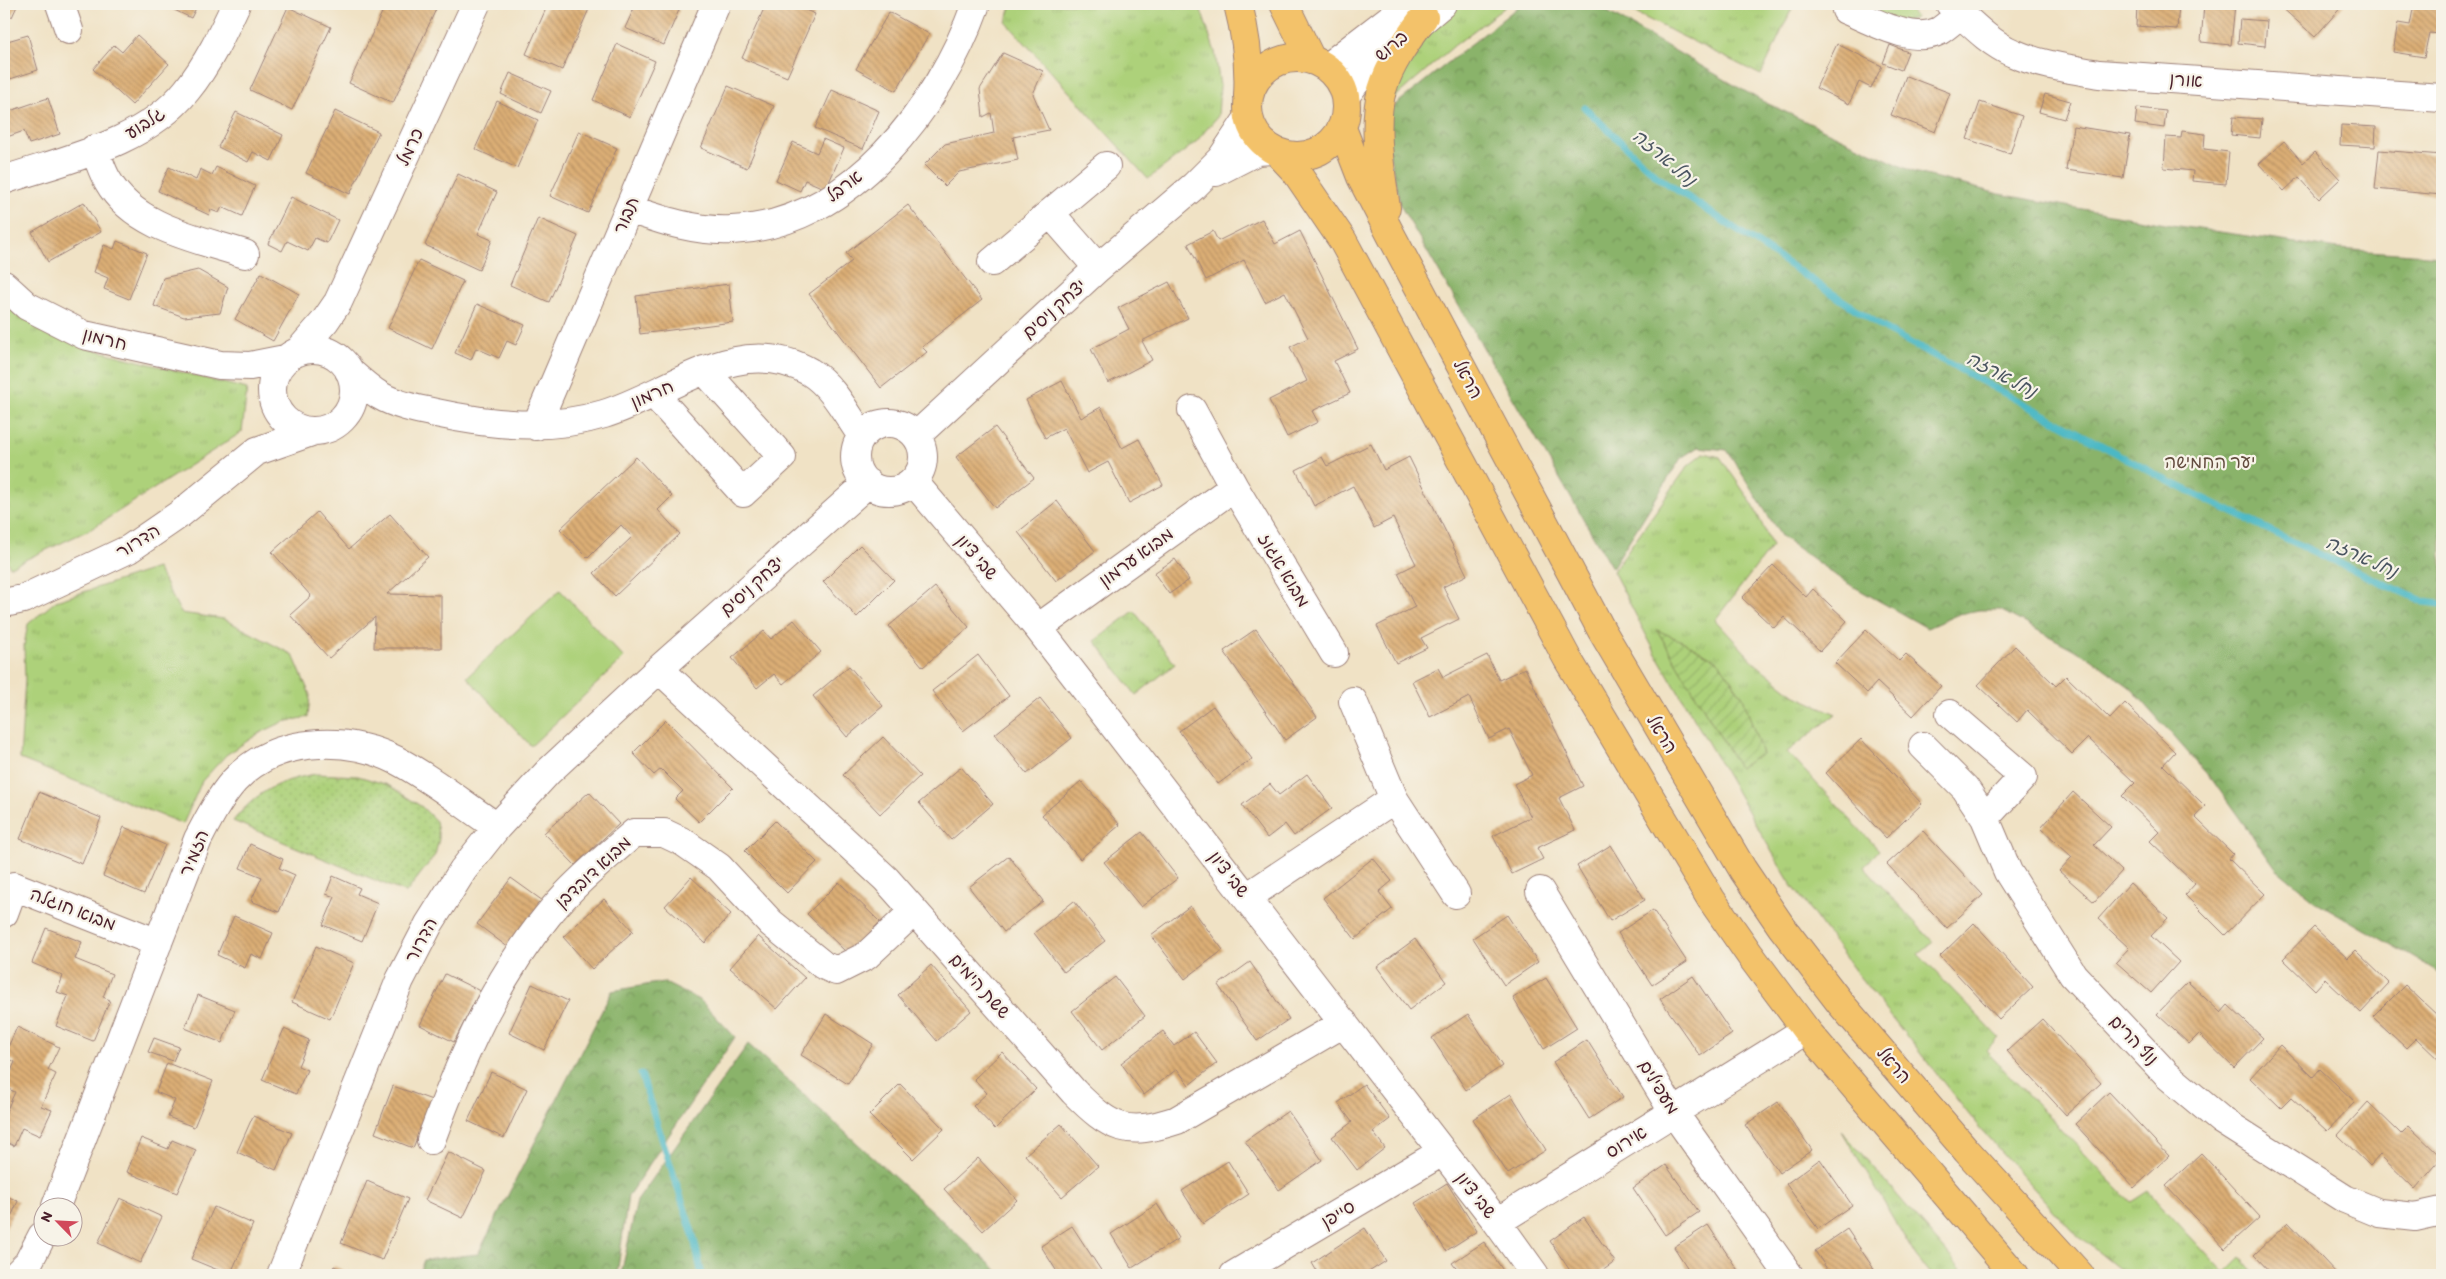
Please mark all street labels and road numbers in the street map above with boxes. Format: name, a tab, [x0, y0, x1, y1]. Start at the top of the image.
street label: ברוש	[1370, 26, 1412, 66]
street label: אורן	[2169, 68, 2203, 92]
street label: גלבוע	[121, 102, 169, 144]
street label: כרמל	[392, 125, 428, 169]
street label: ארבל	[821, 165, 867, 207]
street label: תבור	[608, 193, 644, 237]
street label: יצחק ניסים	[1017, 275, 1091, 343]
street label: חרמון	[81, 323, 129, 355]
street label: הראל	[1449, 356, 1487, 402]
street label: חרמון	[627, 375, 677, 413]
street label: הדרור	[112, 519, 164, 563]
street label: מבוא ערמון	[1095, 523, 1177, 591]
street label: מבוא אגוז	[1253, 529, 1315, 611]
street label: שבי ציון	[951, 530, 1003, 584]
street label: יצחק ניסים	[715, 552, 789, 620]
street label: הראל	[1642, 711, 1682, 757]
street label: הזמיר	[174, 826, 214, 880]
street label: מבוא דובדבן	[550, 831, 636, 913]
street label: שבי ציון	[1204, 846, 1254, 902]
street label: מבוא חוגלה	[27, 883, 119, 935]
street label: הדרור	[400, 914, 442, 966]
street label: ששת הימים	[945, 949, 1015, 1023]
street label: נוף הרים	[2105, 1010, 2163, 1070]
street label: הראל	[1872, 1042, 1916, 1088]
street label: מעפילים	[1634, 1056, 1684, 1118]
street label: אירוס	[1601, 1121, 1651, 1163]
street label: שבי ציון	[1451, 1167, 1501, 1223]
street label: סייפן	[1317, 1195, 1359, 1233]

